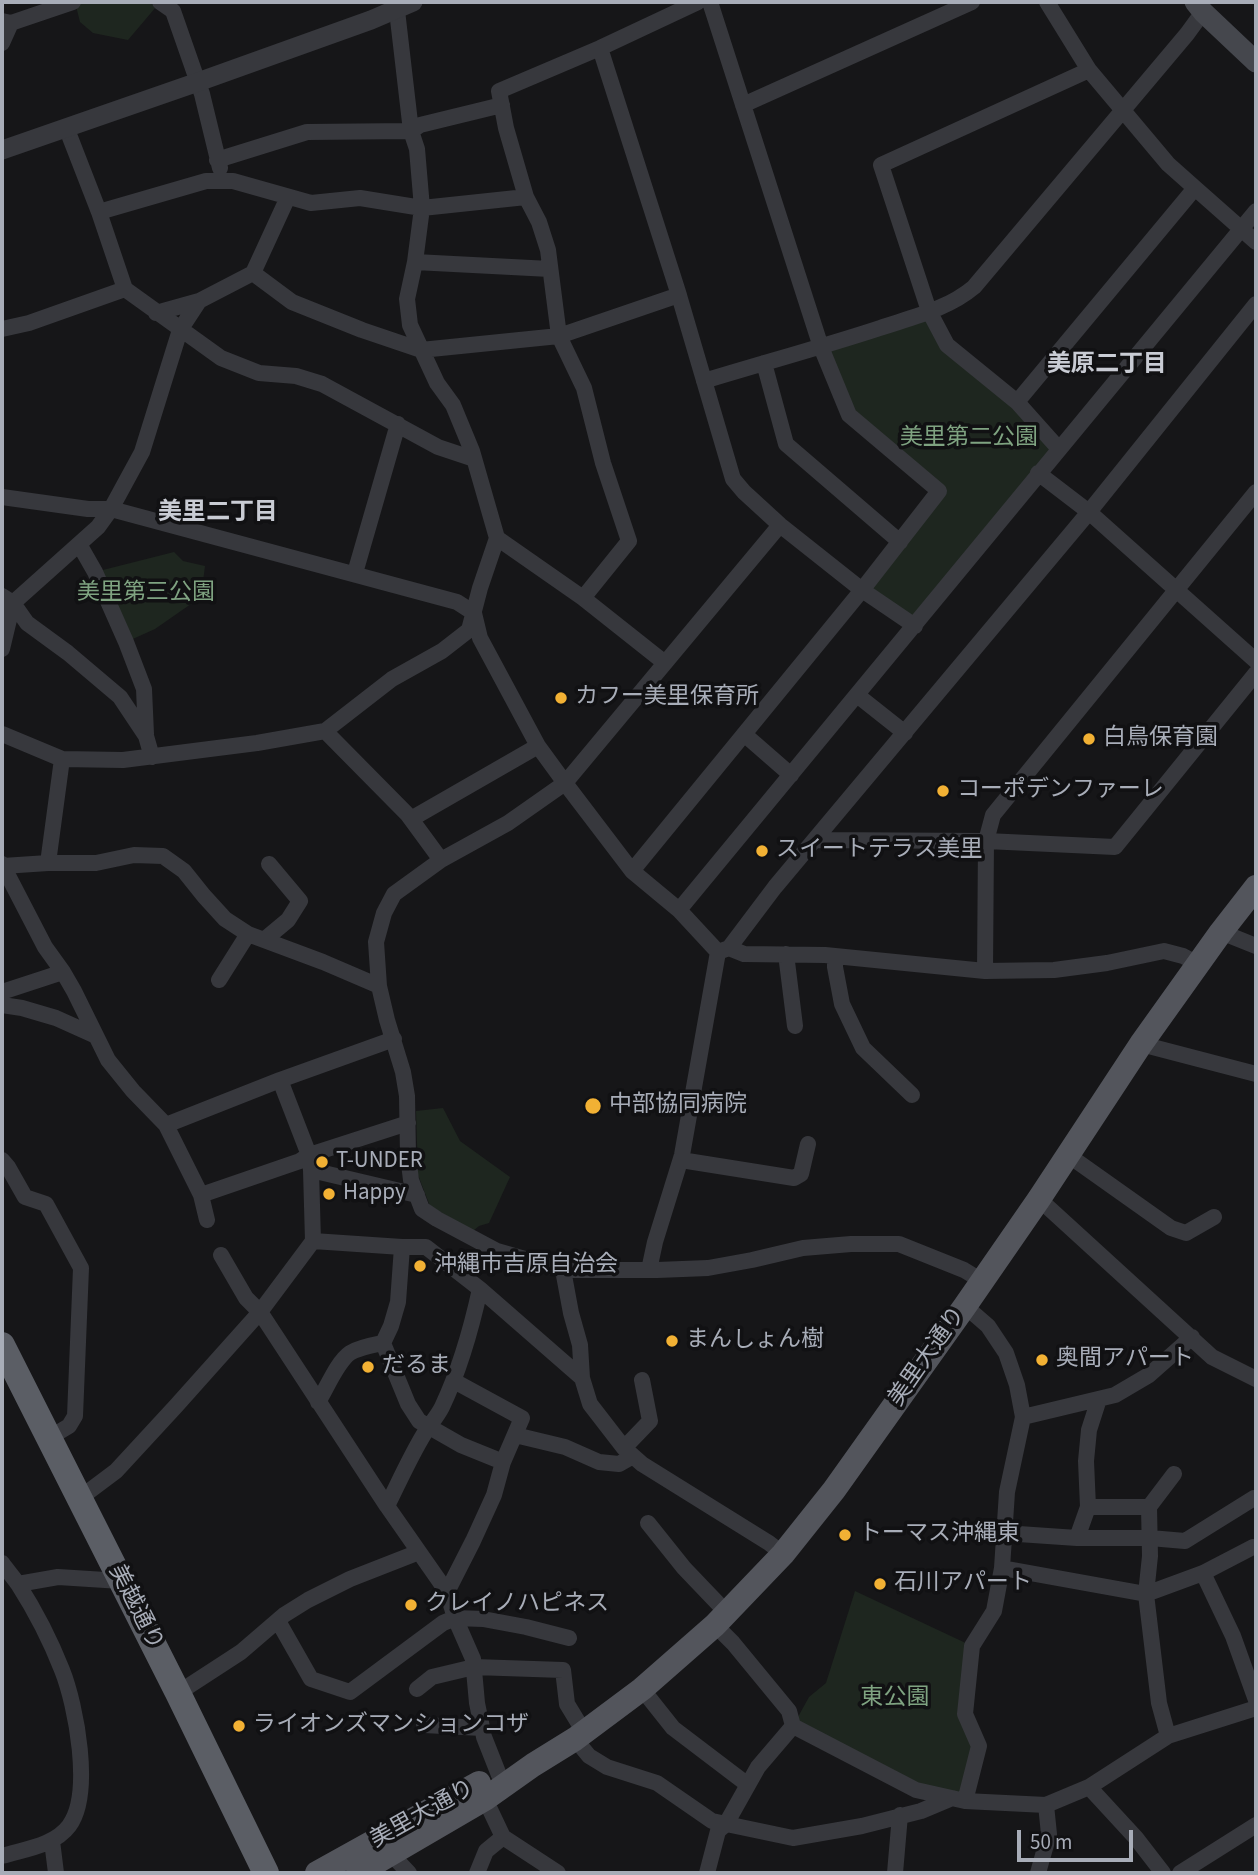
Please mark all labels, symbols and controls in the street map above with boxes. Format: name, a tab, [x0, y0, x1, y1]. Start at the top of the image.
district label: 美原二丁目	[1047, 352, 1167, 380]
park label: 美里第二公園	[900, 425, 1038, 453]
district label: 美里二丁目	[158, 500, 278, 528]
park label: 美里第三公園	[77, 580, 215, 608]
place label: カフー美里保育所	[575, 684, 759, 712]
marker: カフー美里保育所	[553, 690, 569, 706]
place label: 白鳥保育園	[1103, 725, 1218, 753]
marker: 白鳥保育園	[1081, 731, 1097, 747]
place label: コーポデンファーレ	[957, 777, 1164, 805]
marker: コーポデンファーレ	[935, 783, 951, 799]
place label: スイートテラス美里	[776, 837, 983, 865]
marker: スイートテラス美里	[754, 843, 770, 859]
place label: 中部協同病院	[609, 1092, 747, 1120]
marker: 中部協同病院	[583, 1096, 603, 1116]
place label: T-UNDER	[336, 1148, 423, 1176]
marker: T-UNDER	[314, 1154, 330, 1170]
place label: Happy	[343, 1180, 406, 1208]
marker: Happy	[321, 1186, 337, 1202]
place label: 沖縄市吉原自治会	[434, 1252, 618, 1280]
marker: 沖縄市吉原自治会	[412, 1258, 428, 1274]
street label: 美里大通り	[884, 1302, 972, 1412]
place label: まんしょん樹	[686, 1327, 824, 1355]
marker: まんしょん樹	[664, 1333, 680, 1349]
place label: 奥間アパート	[1056, 1346, 1194, 1374]
marker: 奥間アパート	[1034, 1352, 1050, 1368]
place label: だるま	[382, 1353, 451, 1381]
marker: だるま	[360, 1359, 376, 1375]
place label: トーマス沖縄東	[859, 1521, 1020, 1549]
marker: トーマス沖縄東	[837, 1527, 853, 1543]
street label: 美越通り	[102, 1561, 168, 1655]
place label: 石川アパート	[894, 1570, 1032, 1598]
marker: 石川アパート	[872, 1576, 888, 1592]
place label: クレイノハピネス	[425, 1591, 609, 1619]
marker: クレイノハピネス	[403, 1597, 419, 1613]
park label: 東公園	[861, 1685, 929, 1713]
place label: ライオンズマンションコザ	[253, 1712, 529, 1740]
marker: ライオンズマンションコザ	[231, 1718, 247, 1734]
street label: 美里大通り	[366, 1775, 480, 1855]
scale bar	[1020, 1815, 1136, 1859]
text: 50 m	[1030, 1827, 1072, 1857]

